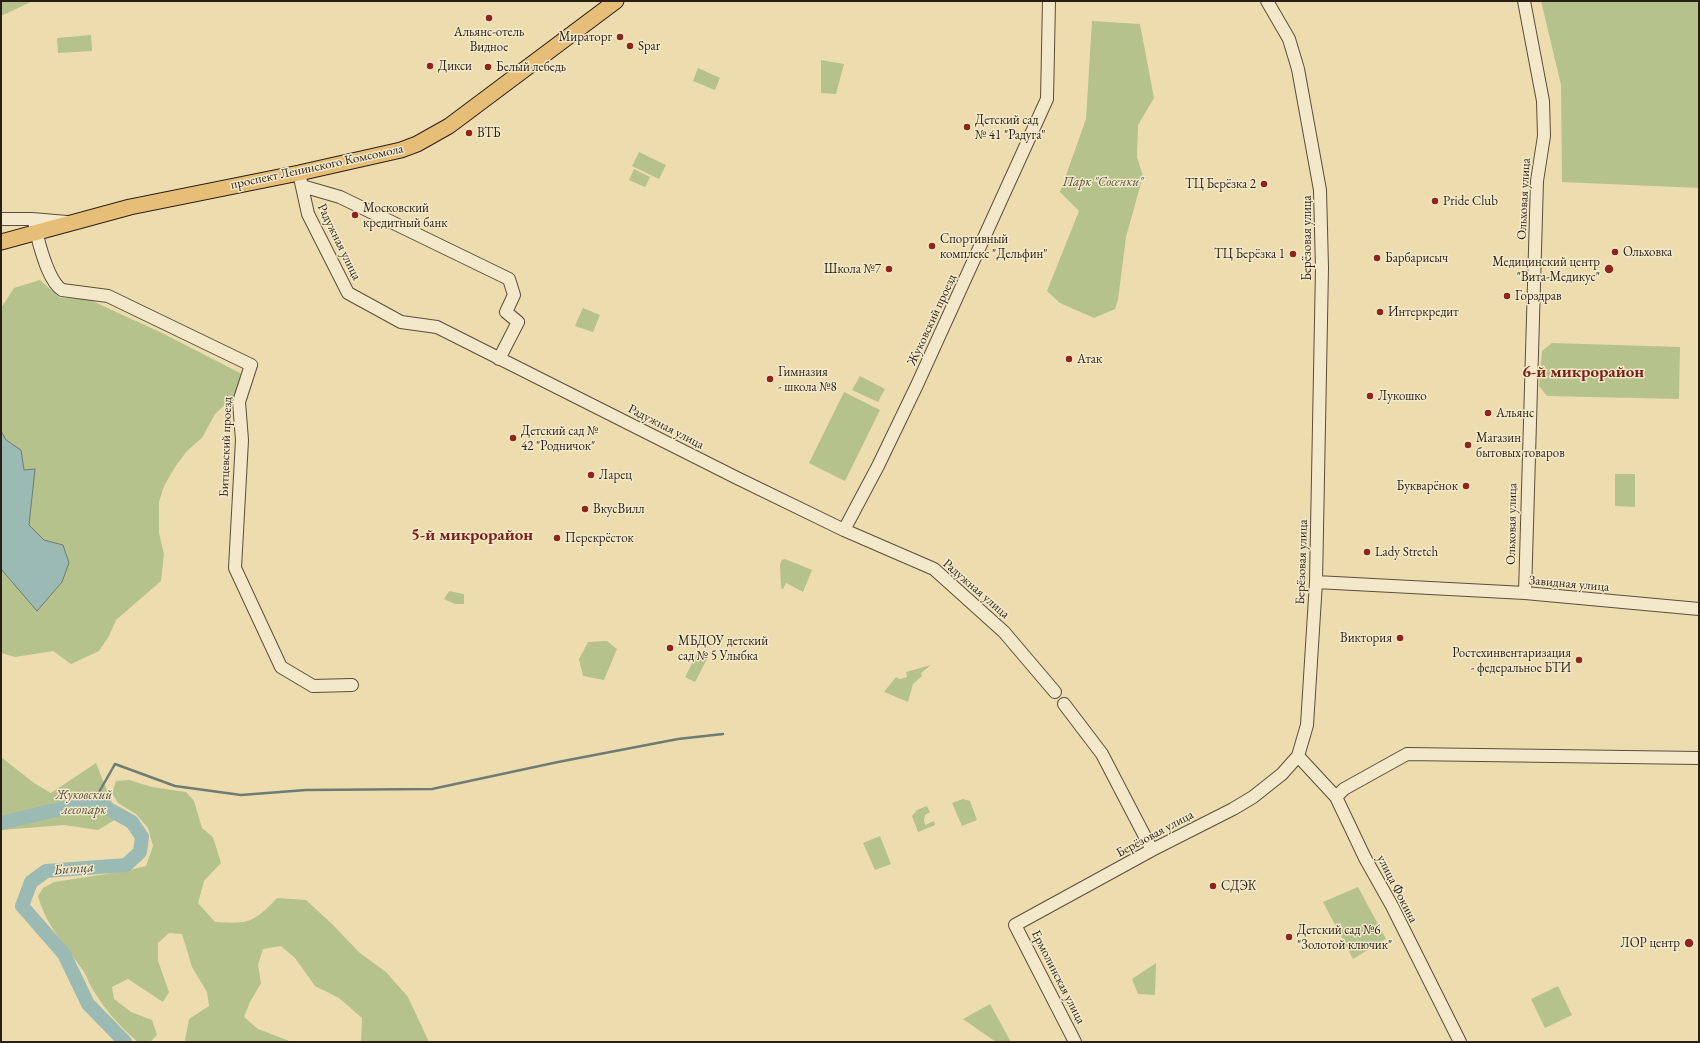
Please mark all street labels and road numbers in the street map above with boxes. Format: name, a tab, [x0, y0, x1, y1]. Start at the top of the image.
street label: проспект Ленинского Комсомола	[229, 141, 405, 193]
street label: Ольховая улица	[1514, 158, 1534, 240]
street label: Берёзовая улица	[1299, 195, 1315, 281]
street label: Радужная улица	[314, 201, 364, 283]
street label: Жуковский проезд	[904, 272, 960, 368]
street label: Битцевский проезд	[216, 397, 236, 497]
street label: Радужная улица	[625, 401, 707, 453]
street label: Ольховая улица	[1503, 483, 1521, 565]
street label: Берёзовая улица	[1293, 519, 1311, 605]
street label: Радужная улица	[940, 556, 1012, 622]
street label: Завидная улица	[1528, 573, 1610, 595]
street label: Берёзовая улица	[1114, 807, 1196, 861]
street label: улица Фокина	[1373, 852, 1421, 926]
street label: Ермолинская улица	[1028, 928, 1088, 1026]

